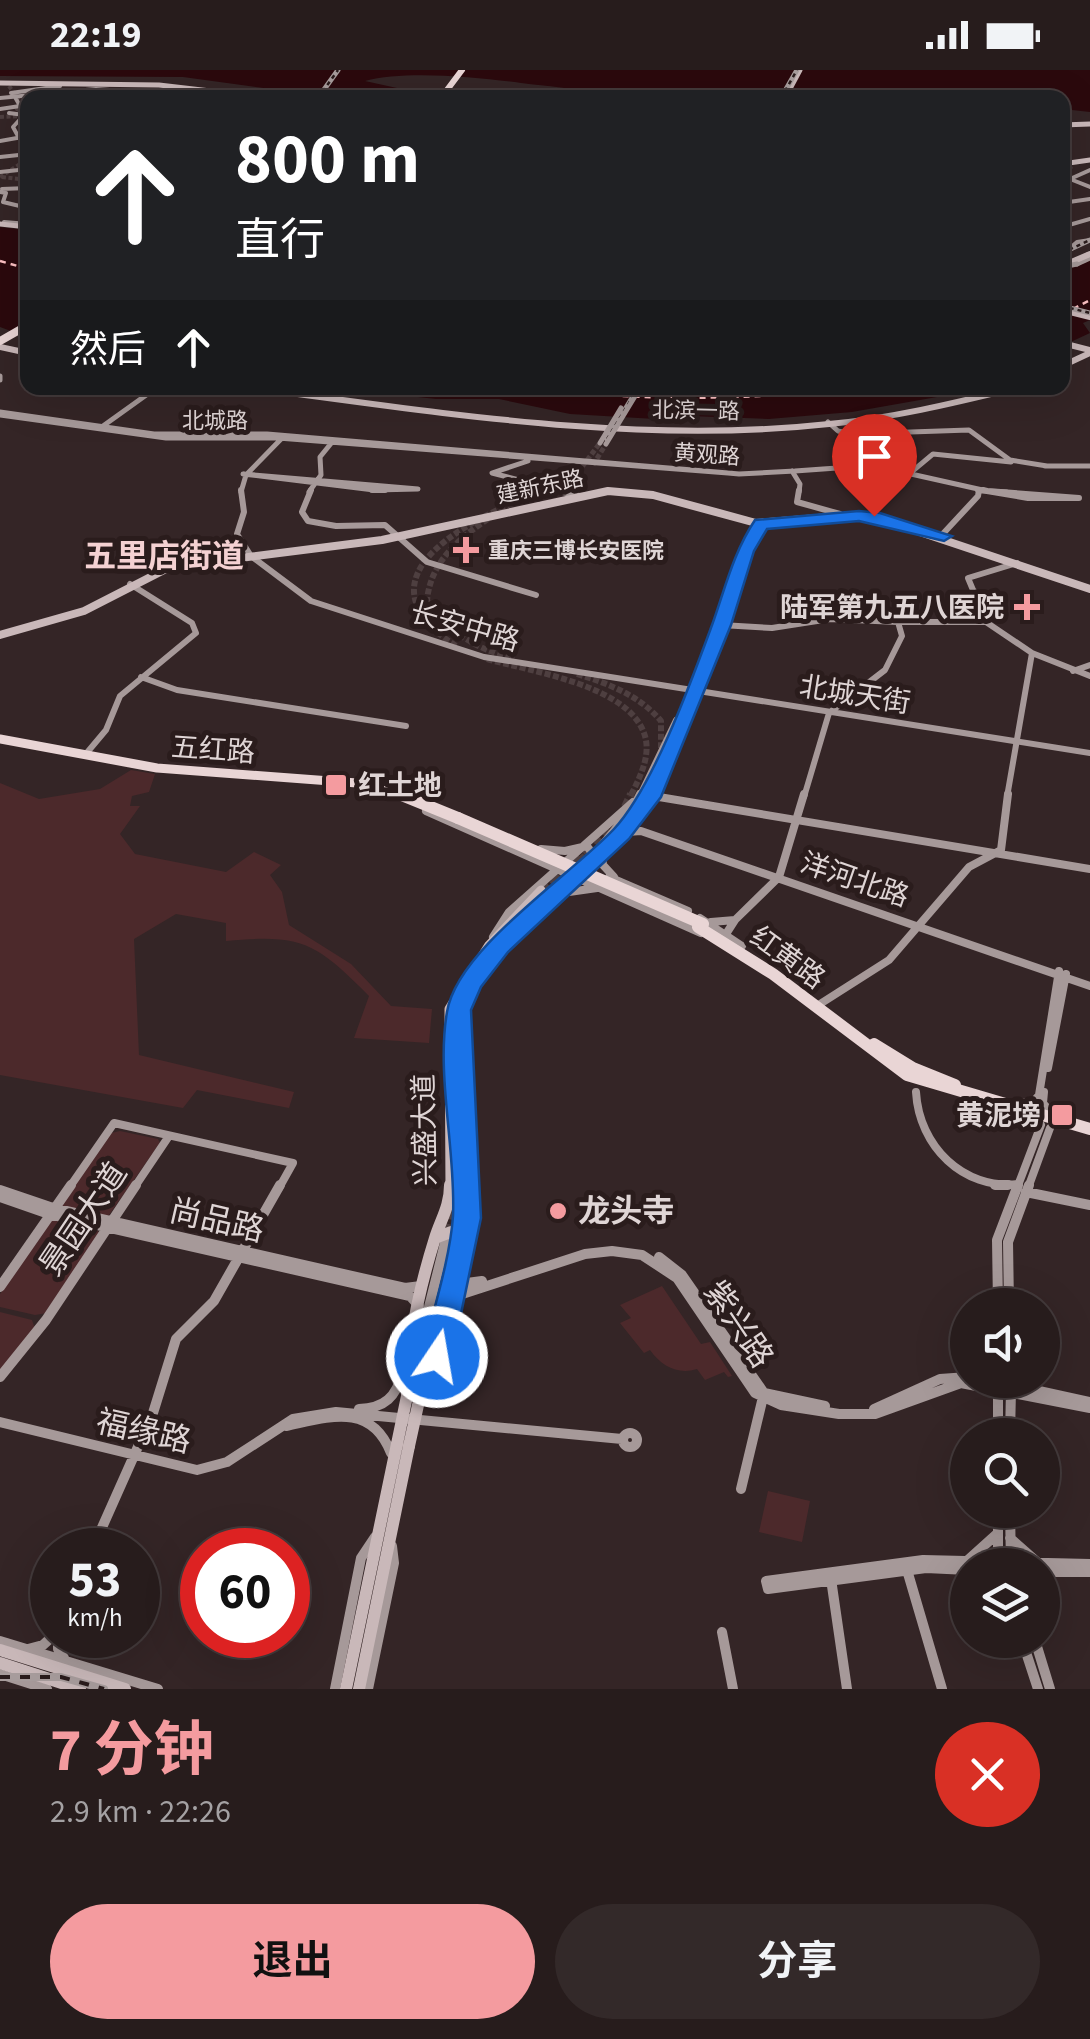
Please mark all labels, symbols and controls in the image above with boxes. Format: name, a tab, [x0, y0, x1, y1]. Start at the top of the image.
text: 22:19	[50, 8, 142, 62]
text: 800 m	[235, 110, 420, 210]
icon: ahead	[70, 130, 200, 260]
text: 直行	[235, 209, 325, 273]
icon: ahead	[166, 320, 221, 375]
text: 然后	[70, 323, 146, 377]
street label: 北滨一路	[652, 394, 740, 428]
street label: 北城路	[182, 405, 248, 437]
pin	[832, 414, 917, 517]
icon: arrive	[847, 429, 902, 484]
street label: 黄观路	[673, 437, 741, 473]
street label: 建新东路	[494, 462, 587, 512]
district label: 五里店街道	[84, 534, 244, 580]
place label: 重庆三博长安医院	[488, 535, 664, 567]
marker: 重庆三博长安医院	[453, 537, 479, 563]
place label: 陆军第九五八医院	[780, 588, 1004, 628]
street label: 长安中路	[405, 592, 524, 662]
marker: 陆军第九五八医院	[1014, 594, 1040, 620]
street label: 北城天街	[796, 666, 913, 724]
street label: 五红路	[170, 727, 256, 773]
place label: 红土地	[358, 766, 442, 806]
marker: 红土地	[323, 772, 349, 798]
street label: 洋河北路	[795, 843, 914, 917]
street label: 红黄路	[742, 917, 833, 999]
street label: 兴盛大道	[404, 1074, 446, 1186]
place label: 黄泥塝	[956, 1096, 1040, 1136]
marker: 黄泥塝	[1049, 1102, 1075, 1128]
street label: 景园大道	[29, 1154, 139, 1285]
street label: 尚品路	[165, 1188, 269, 1254]
place label: 龙头寺	[578, 1189, 674, 1235]
marker: 龙头寺	[547, 1200, 569, 1222]
street label: 紫兴路	[692, 1272, 784, 1377]
map controls	[950, 1288, 1060, 1658]
button: sound	[950, 1288, 1060, 1398]
position arrow	[385, 1305, 489, 1409]
street label: 福缘路	[92, 1399, 196, 1465]
button: search	[950, 1418, 1060, 1528]
speed limit sign: 60	[180, 1528, 310, 1658]
text: 53	[69, 1545, 121, 1616]
button: layers	[950, 1548, 1060, 1658]
text: km/h	[67, 1600, 123, 1636]
text: 7 分钟	[50, 1709, 214, 1794]
button: close	[935, 1722, 1040, 1827]
text: 2.9 km · 22:26	[50, 1789, 231, 1835]
button: 退出	[50, 1904, 535, 2019]
button: 分享	[555, 1904, 1040, 2019]

